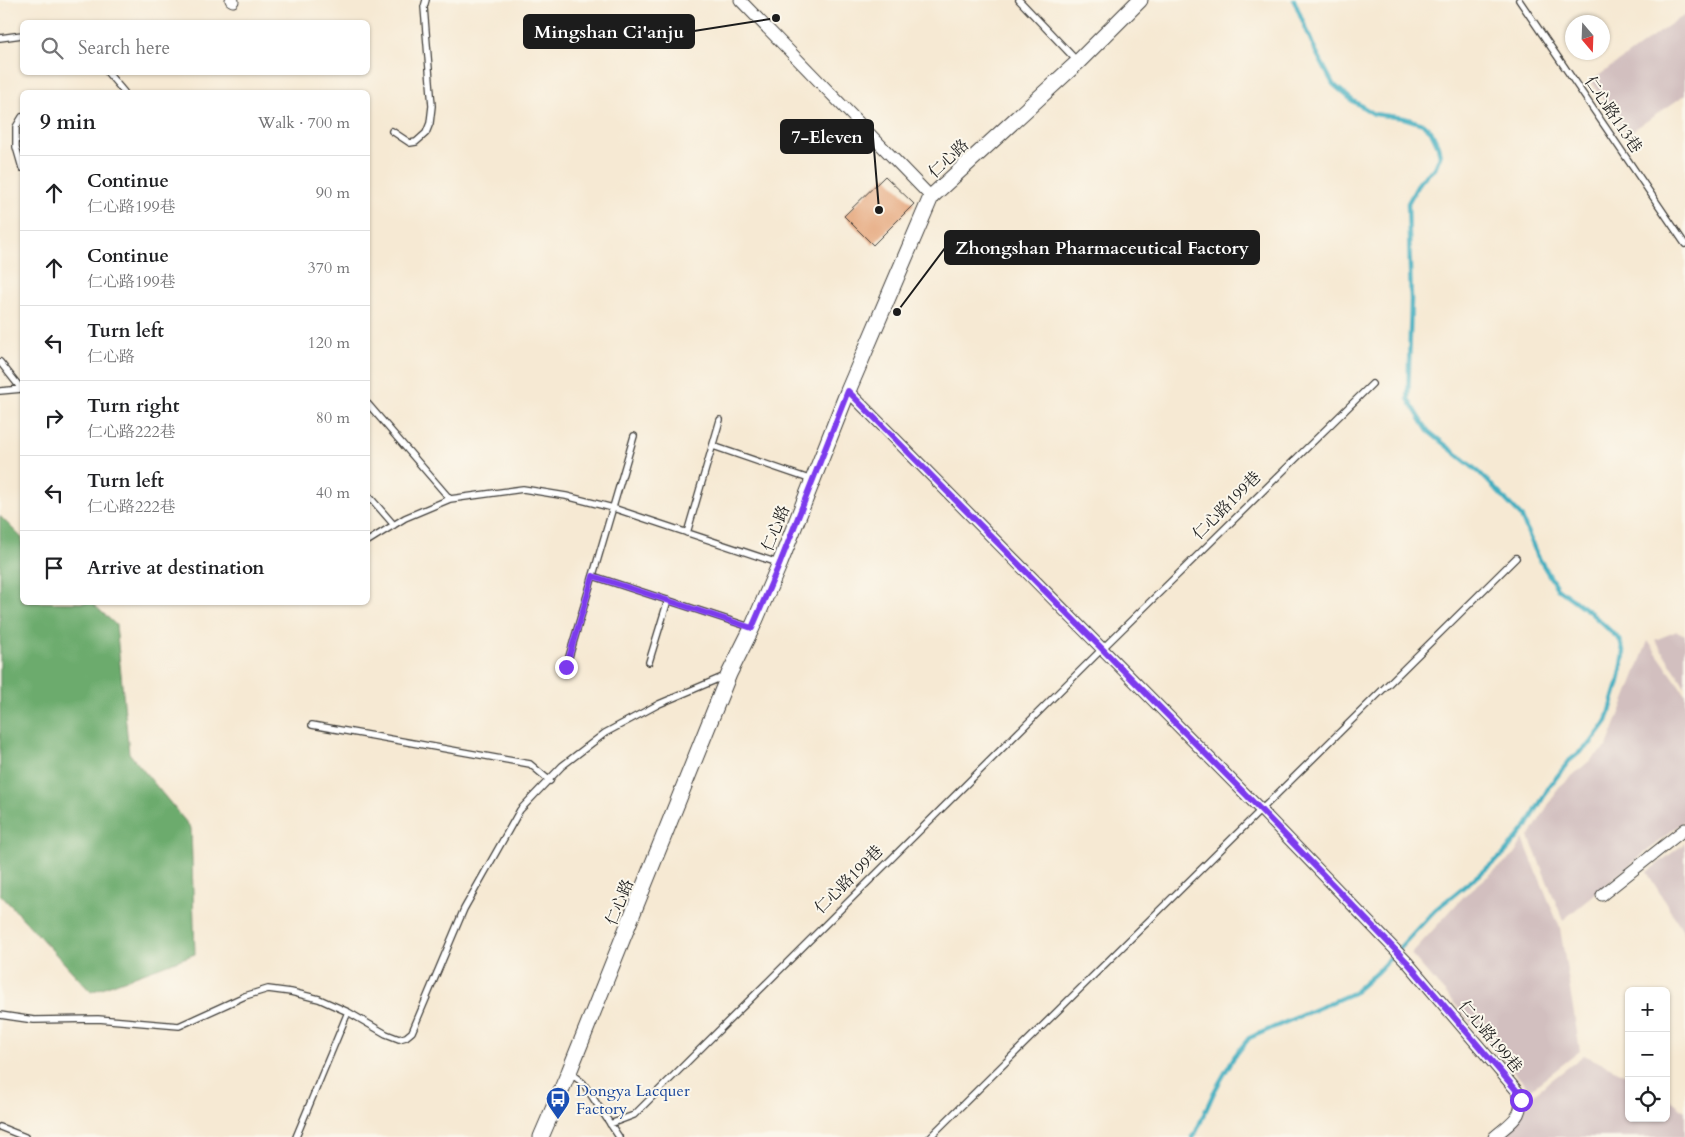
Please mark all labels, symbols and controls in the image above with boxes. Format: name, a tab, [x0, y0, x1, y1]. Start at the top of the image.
callout: Mingshan Ci'anju	[524, 15, 694, 48]
north arrow	[1565, 15, 1610, 60]
search box	[20, 20, 370, 75]
text: Mingshan Ci'anju	[534, 20, 684, 45]
icon: search	[38, 34, 66, 62]
text: Search here	[78, 35, 170, 61]
street label: 仁心路113巷	[1579, 72, 1647, 157]
text: 9 min	[40, 108, 96, 137]
text: Walk · 700 m	[258, 112, 350, 134]
callout: 7-Eleven	[781, 120, 873, 153]
text: 7-Eleven	[791, 125, 863, 150]
street label: 仁心路	[924, 134, 974, 183]
text: Continue	[87, 168, 169, 194]
icon: ahead	[40, 179, 68, 207]
text: 90 m	[316, 182, 350, 204]
text: 仁心路199巷	[87, 196, 176, 218]
callout: Zhongshan Pharmaceutical Factory	[945, 231, 1259, 264]
text: Zhongshan Pharmaceutical Factory	[955, 236, 1250, 261]
text: Continue	[87, 243, 169, 269]
icon: ahead	[40, 254, 68, 282]
text: 370 m	[308, 257, 350, 279]
text: 仁心路199巷	[87, 271, 176, 293]
text: Turn left	[87, 318, 164, 344]
icon: left	[40, 329, 68, 357]
text: 120 m	[308, 332, 350, 354]
text: 仁心路	[87, 346, 135, 368]
text: Turn right	[87, 393, 179, 419]
icon: right	[40, 404, 68, 432]
text: 80 m	[316, 407, 350, 429]
text: 仁心路222巷	[87, 421, 176, 443]
street label: 仁心路199巷	[1188, 467, 1266, 545]
text: Turn left	[87, 468, 164, 494]
icon: left	[40, 479, 68, 507]
text: 40 m	[316, 482, 350, 504]
text: 仁心路222巷	[87, 496, 176, 518]
street label: 仁心路	[757, 502, 795, 555]
icon: arrive	[40, 554, 68, 582]
text: Arrive at destination	[87, 555, 264, 581]
route end	[555, 656, 578, 679]
street label: 仁心路199巷	[810, 841, 888, 919]
street label: 仁心路	[601, 876, 639, 929]
map controls	[1625, 987, 1670, 1122]
button: +	[1625, 987, 1670, 1032]
street label: 仁心路199巷	[1453, 996, 1527, 1078]
button: −	[1625, 1032, 1670, 1077]
button: locate	[1625, 1077, 1670, 1122]
place label: Dongya Lacquer Factory	[576, 1080, 690, 1120]
bus stop icon: Dongya Lacquer Factory	[545, 1086, 571, 1120]
route start	[1510, 1089, 1533, 1112]

